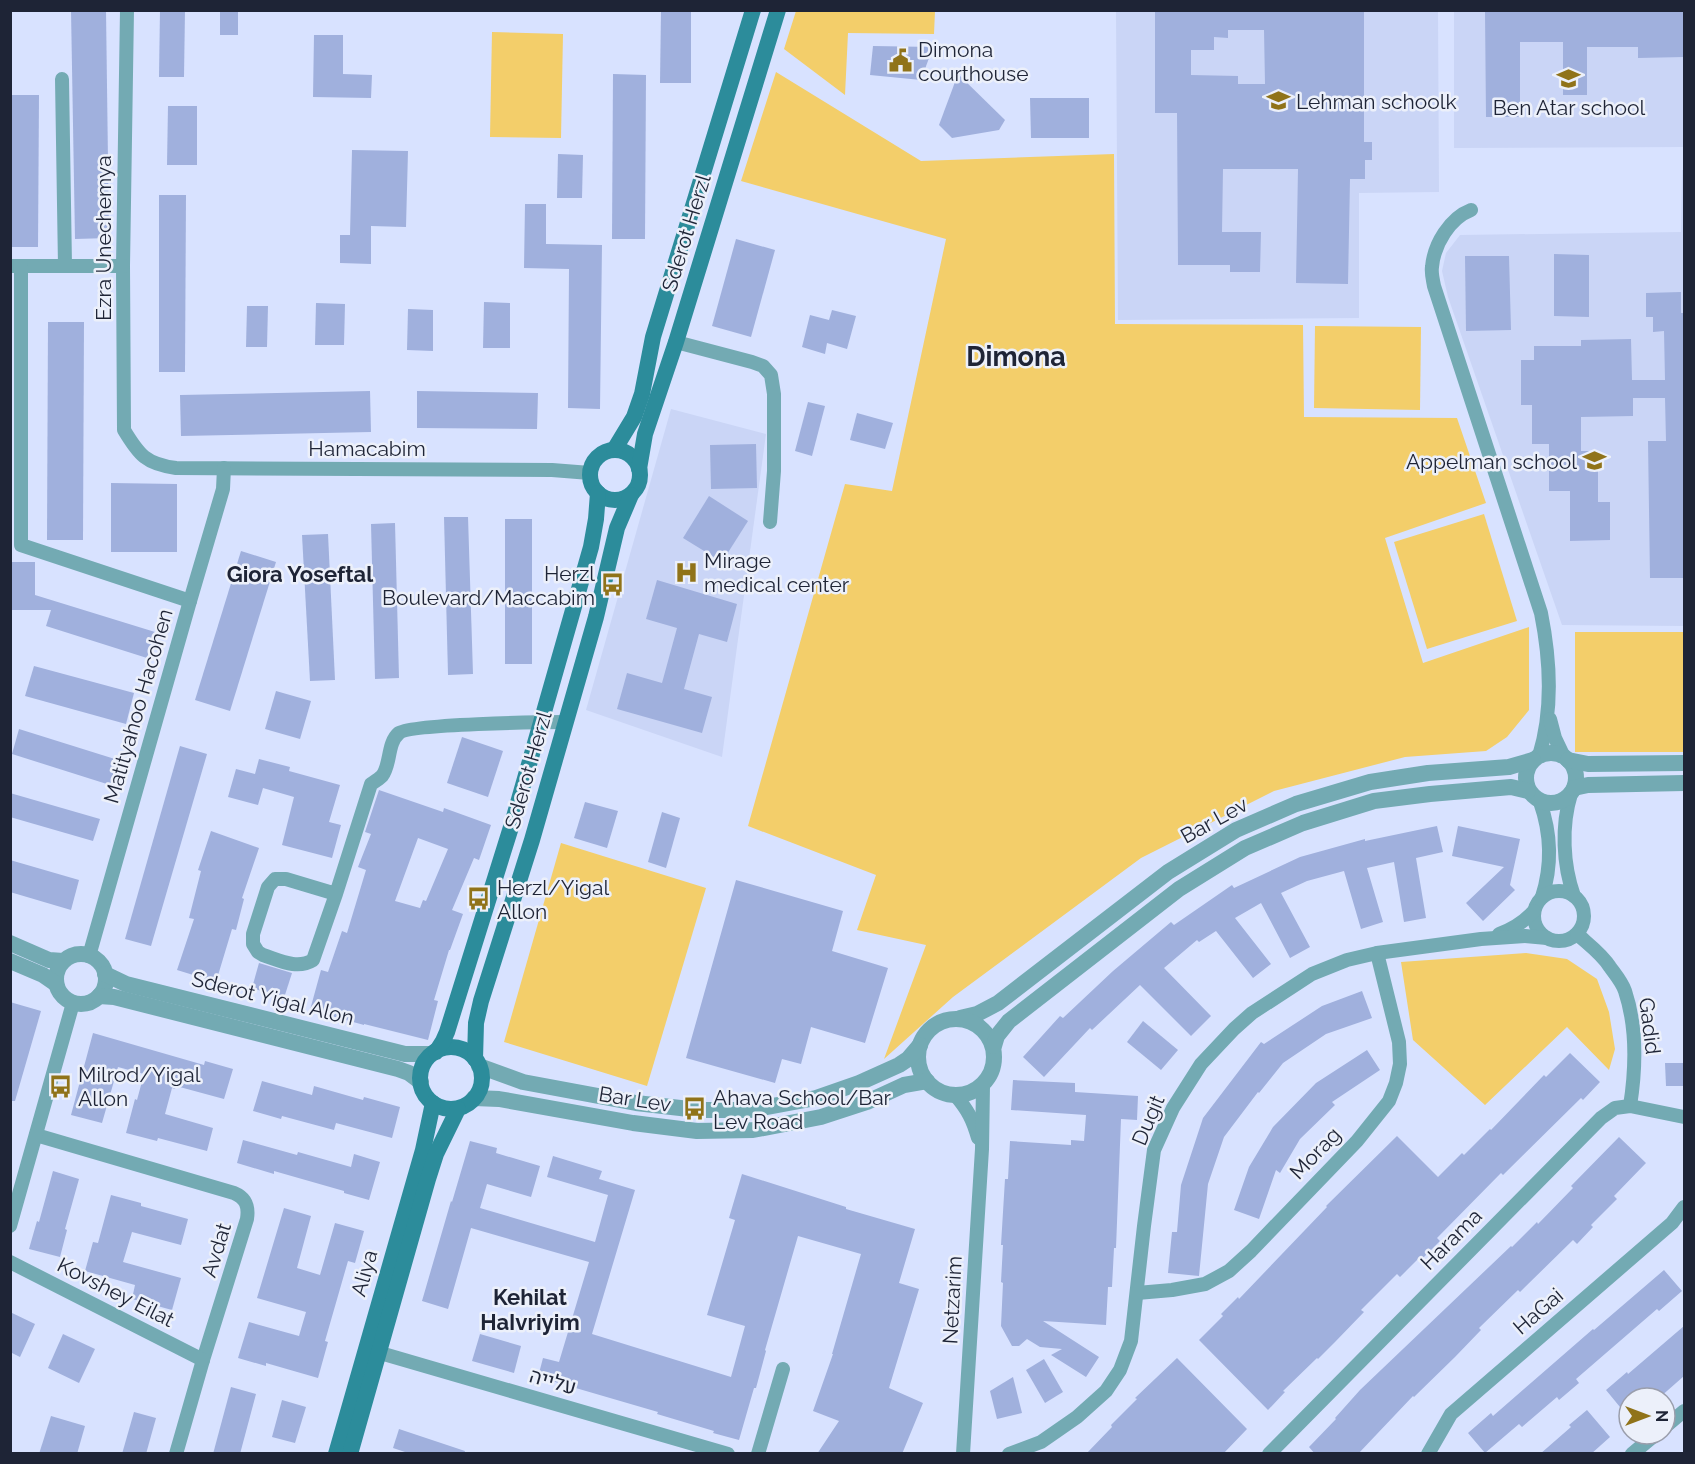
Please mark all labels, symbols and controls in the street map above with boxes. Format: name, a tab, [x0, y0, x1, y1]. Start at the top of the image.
place label: Dimona courthouse	[918, 37, 1028, 86]
public building icon: Dimona courthouse	[887, 48, 913, 74]
school or university icon: Ben Atar school	[1556, 66, 1582, 92]
school or university icon: Lehman schoolk	[1265, 88, 1291, 114]
place label: Lehman schoolk	[1296, 89, 1457, 114]
place label: Ben Atar school	[1493, 95, 1645, 120]
street label: Ezra Unechemya	[91, 155, 116, 321]
street label: Sderot Herzl	[656, 171, 716, 294]
district label: Dimona	[966, 341, 1066, 372]
street label: Hamacabim	[308, 436, 426, 461]
school or university icon: Appelman school	[1582, 448, 1608, 474]
place label: Appelman school	[1406, 449, 1577, 474]
place label: Mirage medical center	[704, 548, 850, 597]
hospital icon: Mirage medical center	[673, 559, 699, 585]
district label: Giora Yoseftal	[227, 561, 374, 587]
place label: Herzl Boulevard/Maccabim	[382, 561, 595, 610]
bus stop icon: Herzl Boulevard/Maccabim	[600, 572, 626, 598]
street label: Matityahoo Hacohen	[98, 606, 178, 806]
street label: Sderot Herzl	[499, 708, 557, 832]
street label: Bar Lev	[1176, 791, 1252, 849]
place label: Herzl/Yigal Allon	[497, 875, 609, 924]
bus stop icon: Herzl/Yigal Allon	[466, 886, 492, 912]
street label: Sderot Yigal Alon	[189, 966, 357, 1030]
street label: Gadid	[1634, 996, 1666, 1056]
place label: Milrod/Yigal Allon	[78, 1062, 201, 1111]
bus stop icon: Milrod/Yigal Allon	[47, 1073, 73, 1099]
street label: Bar Lev	[597, 1081, 673, 1117]
place label: Ahava School/Bar Lev Road	[713, 1085, 892, 1134]
street label: Dugit	[1126, 1091, 1170, 1149]
bus stop icon: Ahava School/Bar Lev Road	[682, 1096, 708, 1122]
street label: Morag	[1284, 1122, 1346, 1184]
street label: Harama	[1415, 1203, 1487, 1275]
street label: Avdat	[196, 1220, 236, 1280]
street label: Aliya	[346, 1247, 382, 1299]
street label: Kovshey Eilat	[53, 1252, 179, 1332]
street label: Netzarim	[937, 1255, 967, 1345]
street label: HaGai	[1508, 1283, 1568, 1339]
district label: Kehilat HaIvriyim	[480, 1284, 580, 1335]
street label: עלייה	[526, 1362, 580, 1400]
north arrow	[1617, 1386, 1677, 1446]
text: N	[1652, 1410, 1671, 1422]

